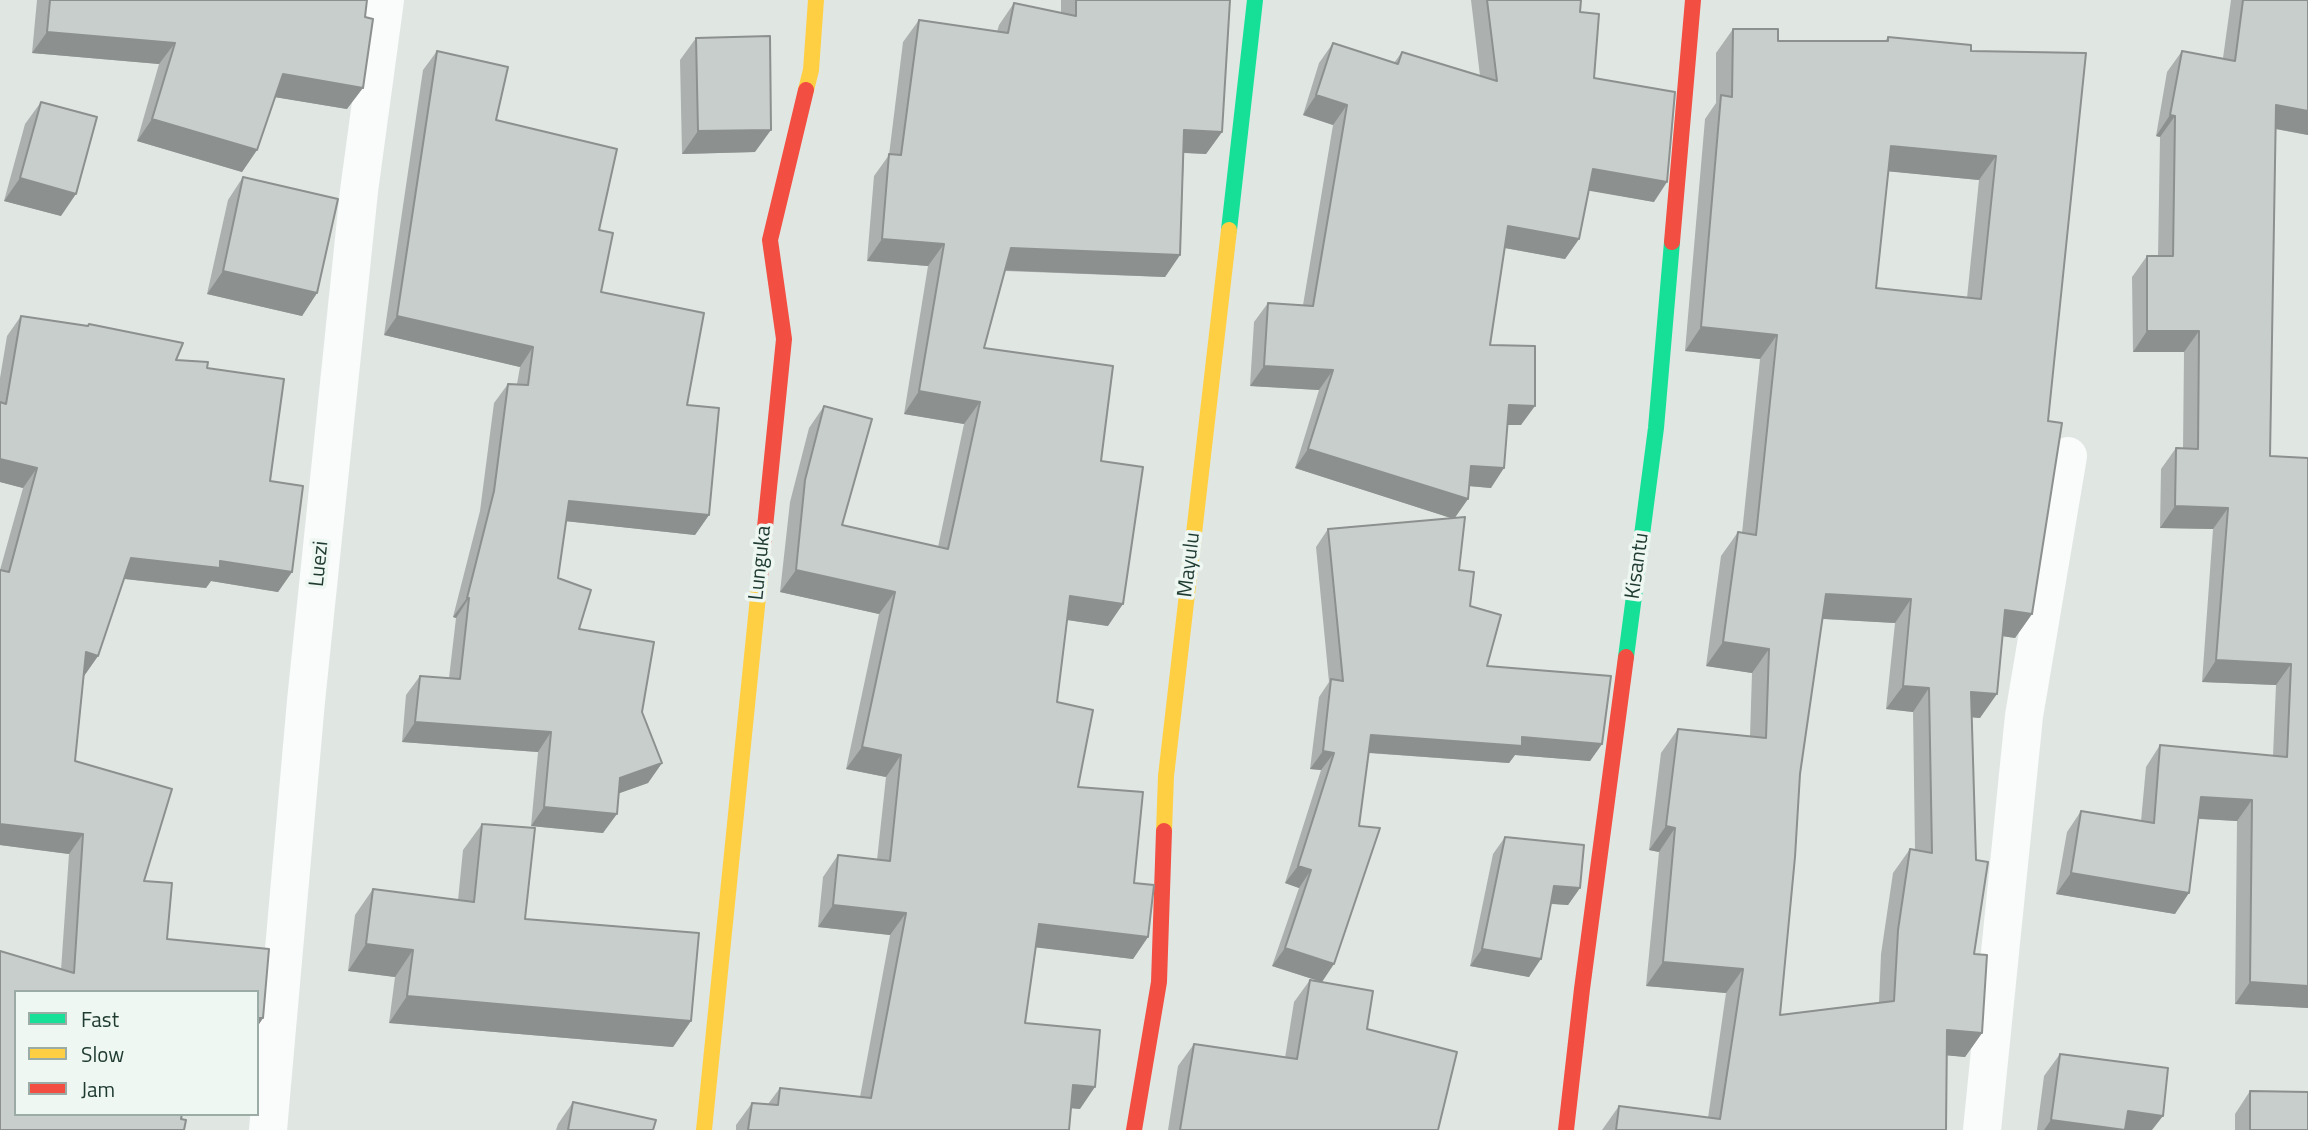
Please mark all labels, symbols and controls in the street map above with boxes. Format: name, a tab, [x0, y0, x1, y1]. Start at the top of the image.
street label: Lunguka	[745, 524, 777, 602]
street label: Mayulu	[1174, 531, 1206, 599]
street label: Kisantu	[1621, 531, 1655, 601]
street label: Luezi	[305, 540, 335, 588]
legend	[14, 990, 259, 1116]
text: Fast	[81, 1003, 119, 1035]
text: Slow	[81, 1038, 124, 1070]
text: Jam	[81, 1073, 115, 1105]

